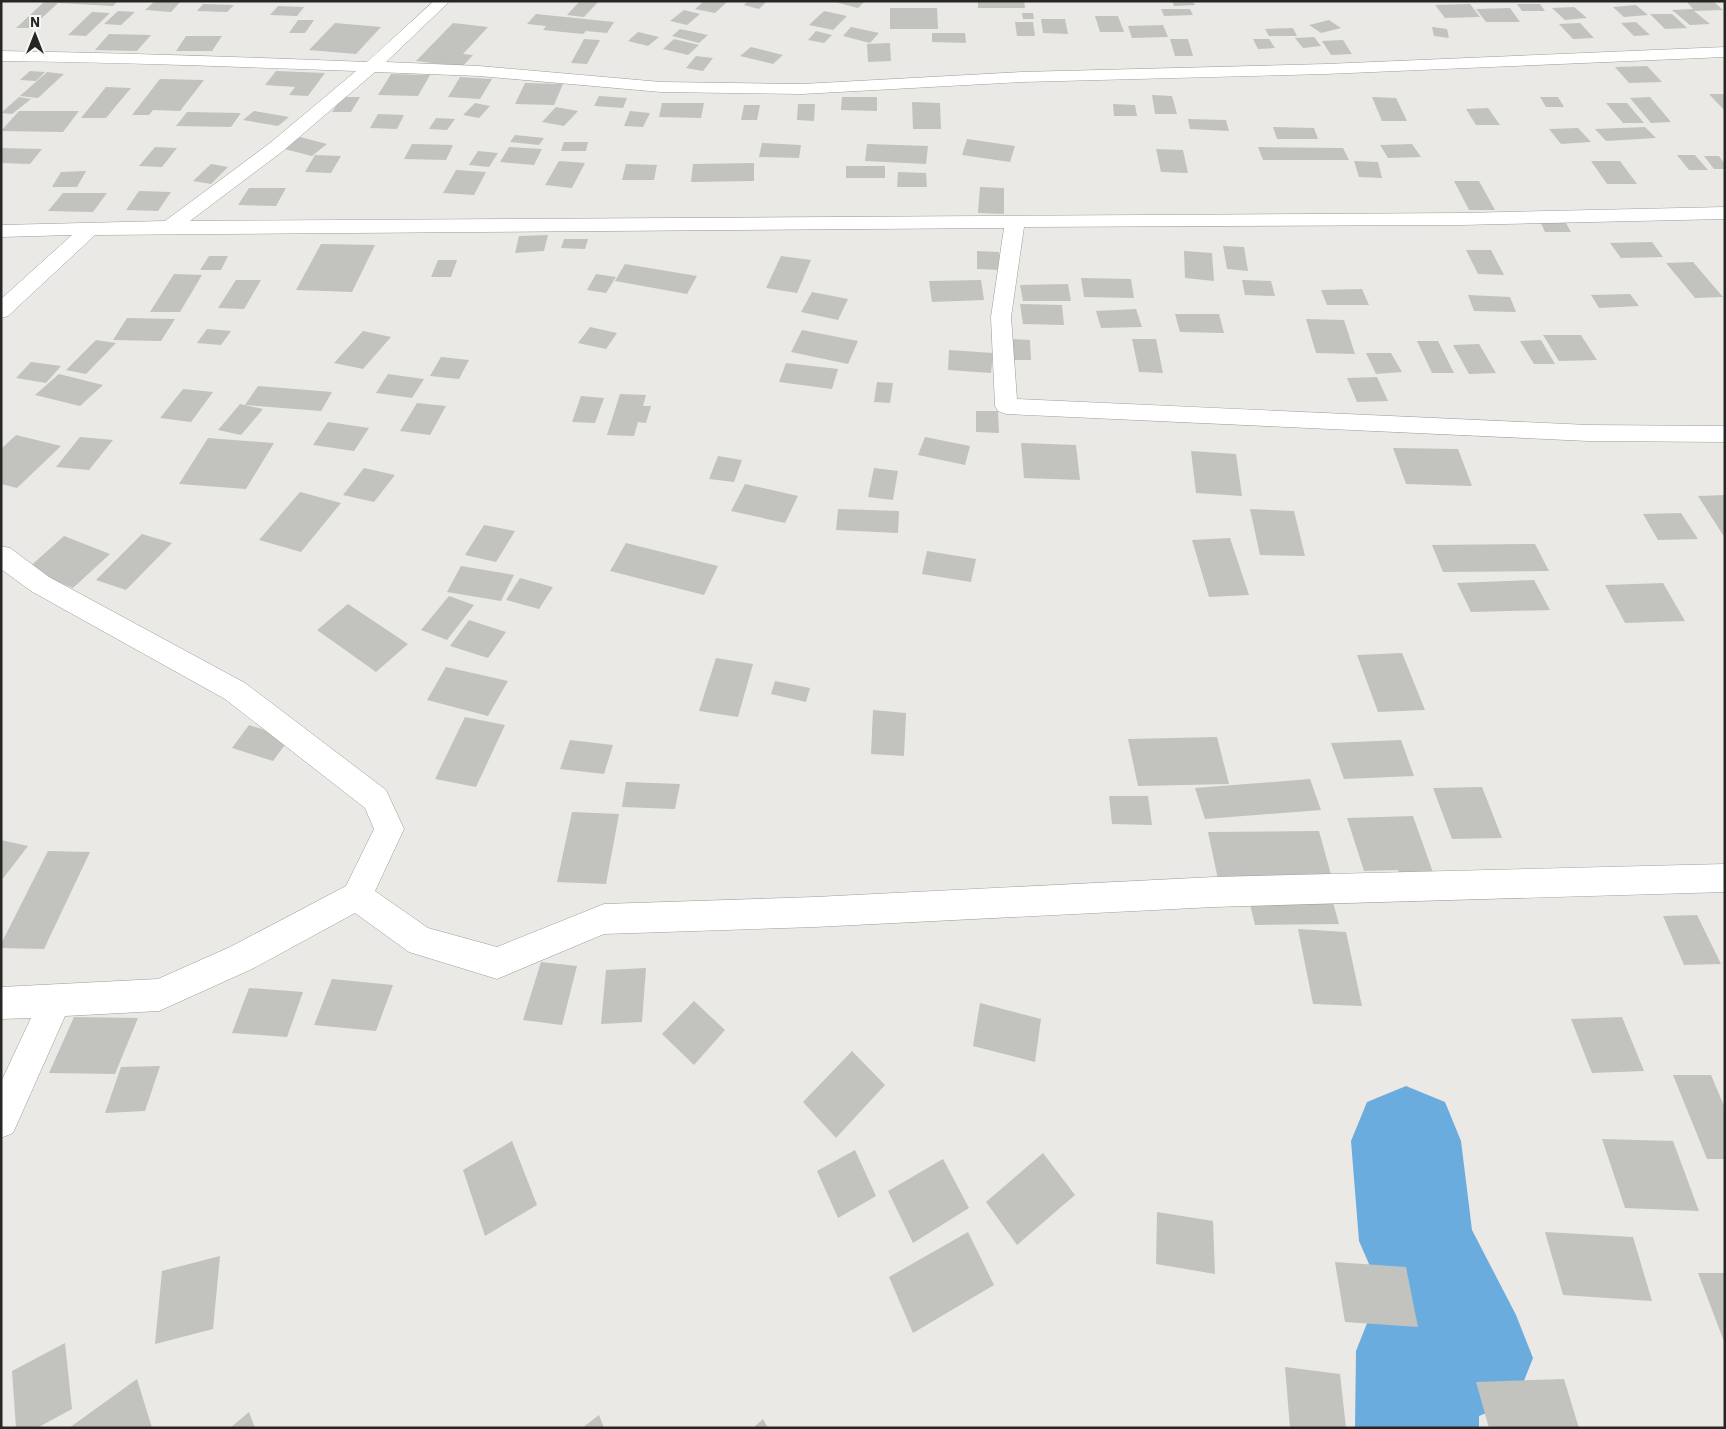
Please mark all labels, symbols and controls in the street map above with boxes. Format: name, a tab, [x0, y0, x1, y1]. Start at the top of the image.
north arrow	[10, 10, 60, 60]
text: N	[30, 13, 40, 31]

